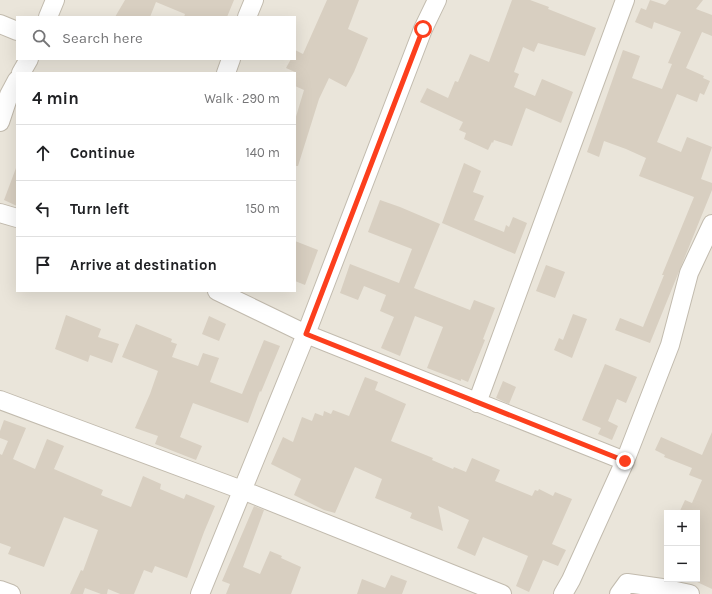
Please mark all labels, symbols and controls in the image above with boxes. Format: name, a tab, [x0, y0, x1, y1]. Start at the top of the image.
search box	[16, 16, 296, 60]
route start	[414, 20, 432, 38]
icon: search	[30, 27, 52, 49]
text: Search here	[62, 29, 143, 47]
text: 4 min	[32, 88, 79, 108]
text: Walk · 290 m	[204, 91, 280, 106]
icon: ahead	[32, 142, 54, 164]
text: Continue	[70, 144, 135, 162]
text: 140 m	[245, 145, 280, 160]
icon: left	[32, 198, 54, 220]
text: Turn left	[70, 200, 129, 218]
text: 150 m	[245, 201, 280, 216]
icon: arrive	[32, 254, 54, 276]
text: Arrive at destination	[70, 256, 217, 274]
route end	[616, 452, 634, 470]
map controls	[664, 510, 700, 582]
button: +	[664, 510, 700, 546]
button: −	[664, 546, 700, 582]

